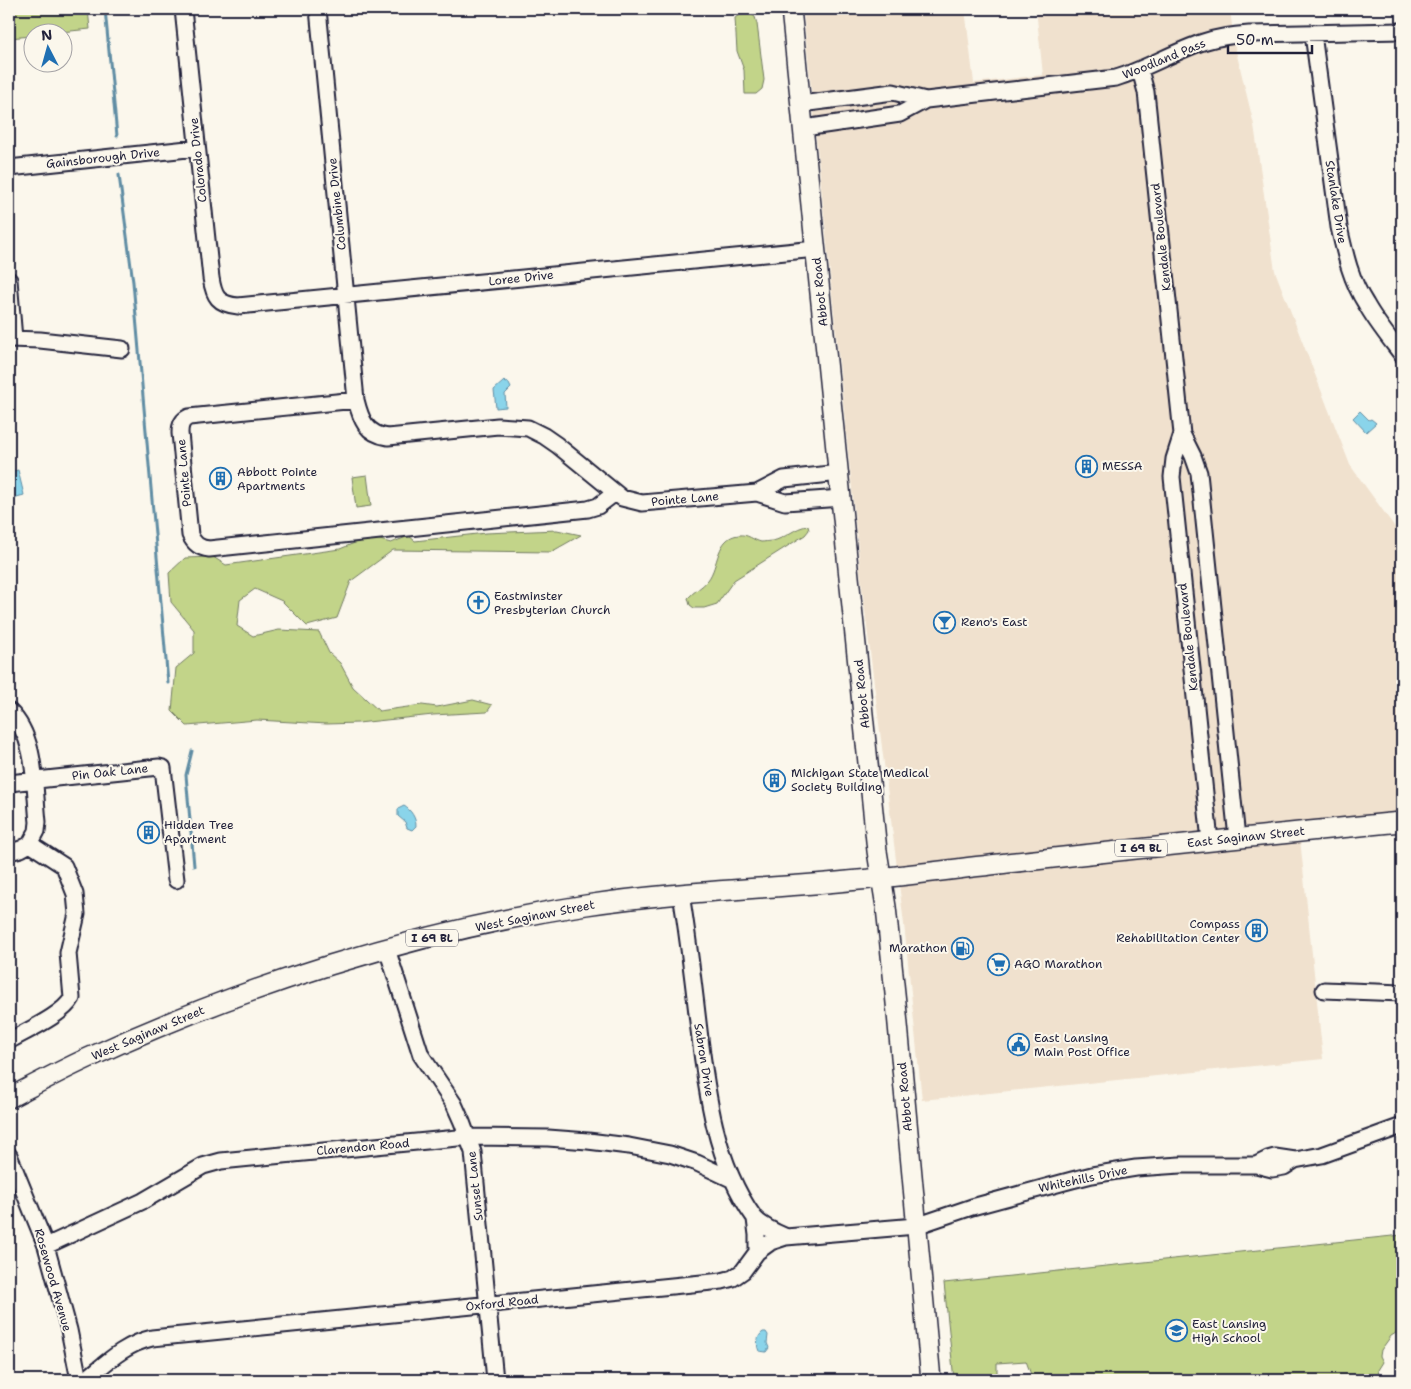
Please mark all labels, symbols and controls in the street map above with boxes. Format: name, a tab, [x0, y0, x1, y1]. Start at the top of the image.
north arrow	[22, 22, 72, 72]
scale bar	[1228, 22, 1312, 54]
text: N	[40, 26, 53, 45]
text: 50 m	[1236, 30, 1274, 50]
street label: Woodland Pass	[1120, 35, 1208, 83]
street label: Colorado Drive	[186, 117, 210, 203]
street label: Gainsborough Drive	[45, 144, 161, 172]
street label: Columbine Drive	[324, 157, 350, 251]
street label: Stanlake Drive	[1322, 159, 1351, 245]
street label: Kendale Boulevard	[1147, 182, 1175, 292]
street label: Abbot Road	[808, 256, 832, 327]
street label: Loree Drive	[488, 267, 555, 289]
street label: Pointe Lane	[173, 438, 195, 508]
building icon: MESSA	[1074, 454, 1098, 478]
place label: MESSA	[1102, 458, 1143, 474]
place label: Abbott Pointe Apartments	[237, 464, 317, 494]
building icon: Abbott Pointe Apartments	[209, 467, 233, 491]
street label: Pointe Lane	[650, 488, 720, 510]
street label: Kendale Boulevard	[1174, 582, 1202, 692]
place label: Eastminster Presbyterian Church	[494, 588, 610, 618]
church icon: Eastminster Presbyterian Church	[466, 591, 490, 615]
bar icon: Reno's East	[933, 610, 957, 634]
place label: Reno's East	[961, 614, 1028, 630]
street label: Abbot Road	[850, 658, 874, 729]
street label: Pin Oak Lane	[71, 760, 149, 784]
place label: Michigan State Medical Society Building	[791, 765, 929, 795]
building icon: Michigan State Medical Society Building	[763, 768, 787, 792]
place label: Hidden Tree Apartment	[164, 817, 234, 847]
building icon: Hidden Tree Apartment	[136, 820, 160, 844]
street label: East Saginaw Street	[1186, 823, 1306, 851]
road number: I 69 BL	[1115, 840, 1167, 856]
street label: West Saginaw Street	[474, 897, 596, 935]
place label: Compass Rehabilitation Center	[1116, 916, 1240, 946]
building icon: Compass Rehabilitation Center	[1244, 919, 1268, 943]
road number: I 69 BL	[406, 930, 458, 946]
fuel station icon: Marathon	[951, 936, 975, 960]
place label: Marathon	[889, 940, 947, 956]
supermarket icon: AGO Marathon	[986, 952, 1010, 976]
place label: AGO Marathon	[1014, 956, 1102, 972]
street label: West Saginaw Street	[89, 1002, 207, 1064]
street label: Sabron Drive	[690, 1022, 718, 1098]
place label: East Lansing Main Post Office	[1034, 1030, 1130, 1060]
public building icon: East Lansing Main Post Office	[1006, 1033, 1030, 1057]
street label: Abbot Road	[894, 1061, 916, 1132]
street label: Clarendon Road	[316, 1135, 411, 1159]
street label: Sunset Lane	[463, 1150, 487, 1222]
street label: Whitehills Drive	[1037, 1162, 1129, 1196]
street label: Rosewood Avenue	[31, 1227, 75, 1333]
street label: Oxford Road	[465, 1291, 540, 1315]
place label: East Lansing High School	[1192, 1316, 1266, 1346]
school or university icon: East Lansing High School	[1164, 1319, 1188, 1343]

